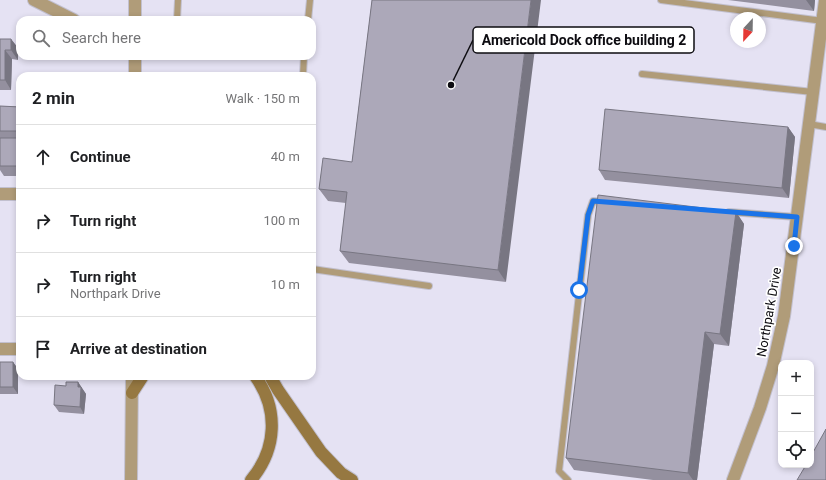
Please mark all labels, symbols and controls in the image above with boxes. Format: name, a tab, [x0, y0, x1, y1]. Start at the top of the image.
north arrow	[730, 12, 766, 48]
search box	[16, 16, 316, 60]
icon: search	[30, 27, 52, 49]
callout: Americold Dock office building 2	[473, 27, 694, 53]
text: Search here	[62, 29, 141, 47]
text: Americold Dock office building 2	[482, 32, 686, 48]
text: 2 min	[32, 88, 75, 108]
text: Walk · 150 m	[225, 91, 300, 106]
icon: ahead	[32, 146, 54, 168]
text: Continue	[70, 148, 131, 166]
text: 40 m	[271, 149, 300, 164]
icon: right	[32, 210, 54, 232]
text: Turn right	[70, 212, 136, 230]
text: 100 m	[263, 213, 300, 228]
route end	[785, 237, 803, 255]
street label: Northpark Drive	[754, 266, 784, 358]
text: Turn right	[70, 268, 136, 286]
icon: right	[32, 274, 54, 296]
text: 10 m	[271, 277, 300, 292]
route start	[570, 281, 588, 299]
text: Northpark Drive	[70, 286, 161, 301]
icon: arrive	[32, 338, 54, 360]
text: Arrive at destination	[70, 340, 207, 358]
map controls	[778, 360, 814, 468]
button: +	[778, 360, 814, 396]
button: −	[778, 396, 814, 432]
button: locate	[778, 432, 814, 468]

